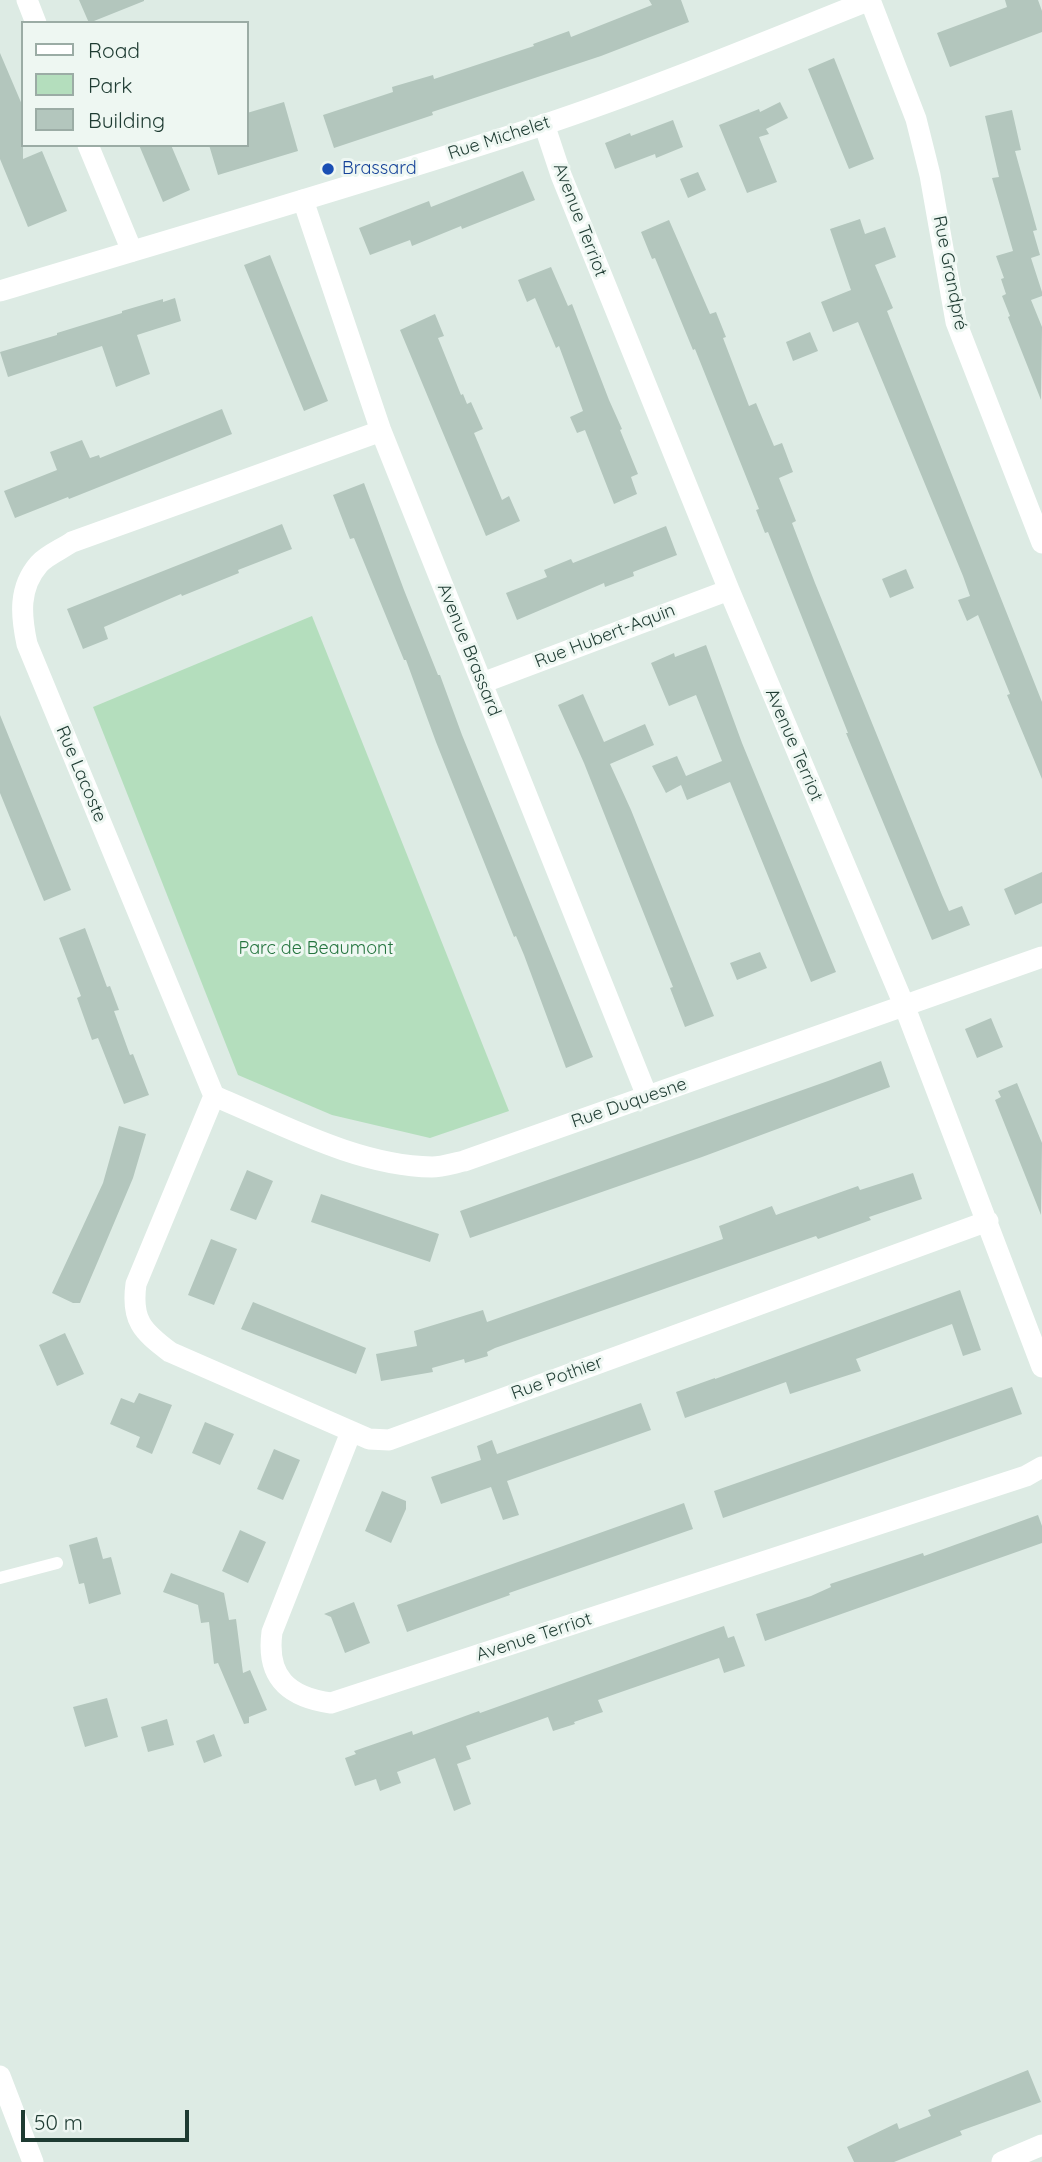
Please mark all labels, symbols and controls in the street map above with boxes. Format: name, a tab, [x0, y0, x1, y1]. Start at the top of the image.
legend	[21, 21, 248, 147]
text: Road	[88, 37, 140, 63]
text: Park	[88, 72, 132, 98]
text: Building	[88, 107, 165, 133]
street label: Rue Michelet	[445, 111, 553, 165]
place label: Brassard	[342, 158, 417, 180]
street label: Avenue Terriot	[548, 160, 612, 280]
marker: Brassard	[320, 161, 336, 177]
street label: Rue Grandpré	[928, 214, 972, 332]
street label: Avenue Brassard	[433, 580, 505, 720]
street label: Rue Hubert-Aquin	[532, 599, 678, 673]
street label: Avenue Terriot	[761, 686, 827, 804]
street label: Rue Lacoste	[51, 723, 111, 825]
park label: Parc de Beaumont	[238, 938, 394, 960]
street label: Rue Duquesne	[568, 1073, 690, 1133]
street label: Rue Pothier	[508, 1351, 606, 1405]
street label: Avenue Terriot	[474, 1608, 594, 1666]
scale bar	[24, 2096, 192, 2140]
text: 50 m	[34, 2109, 83, 2135]

